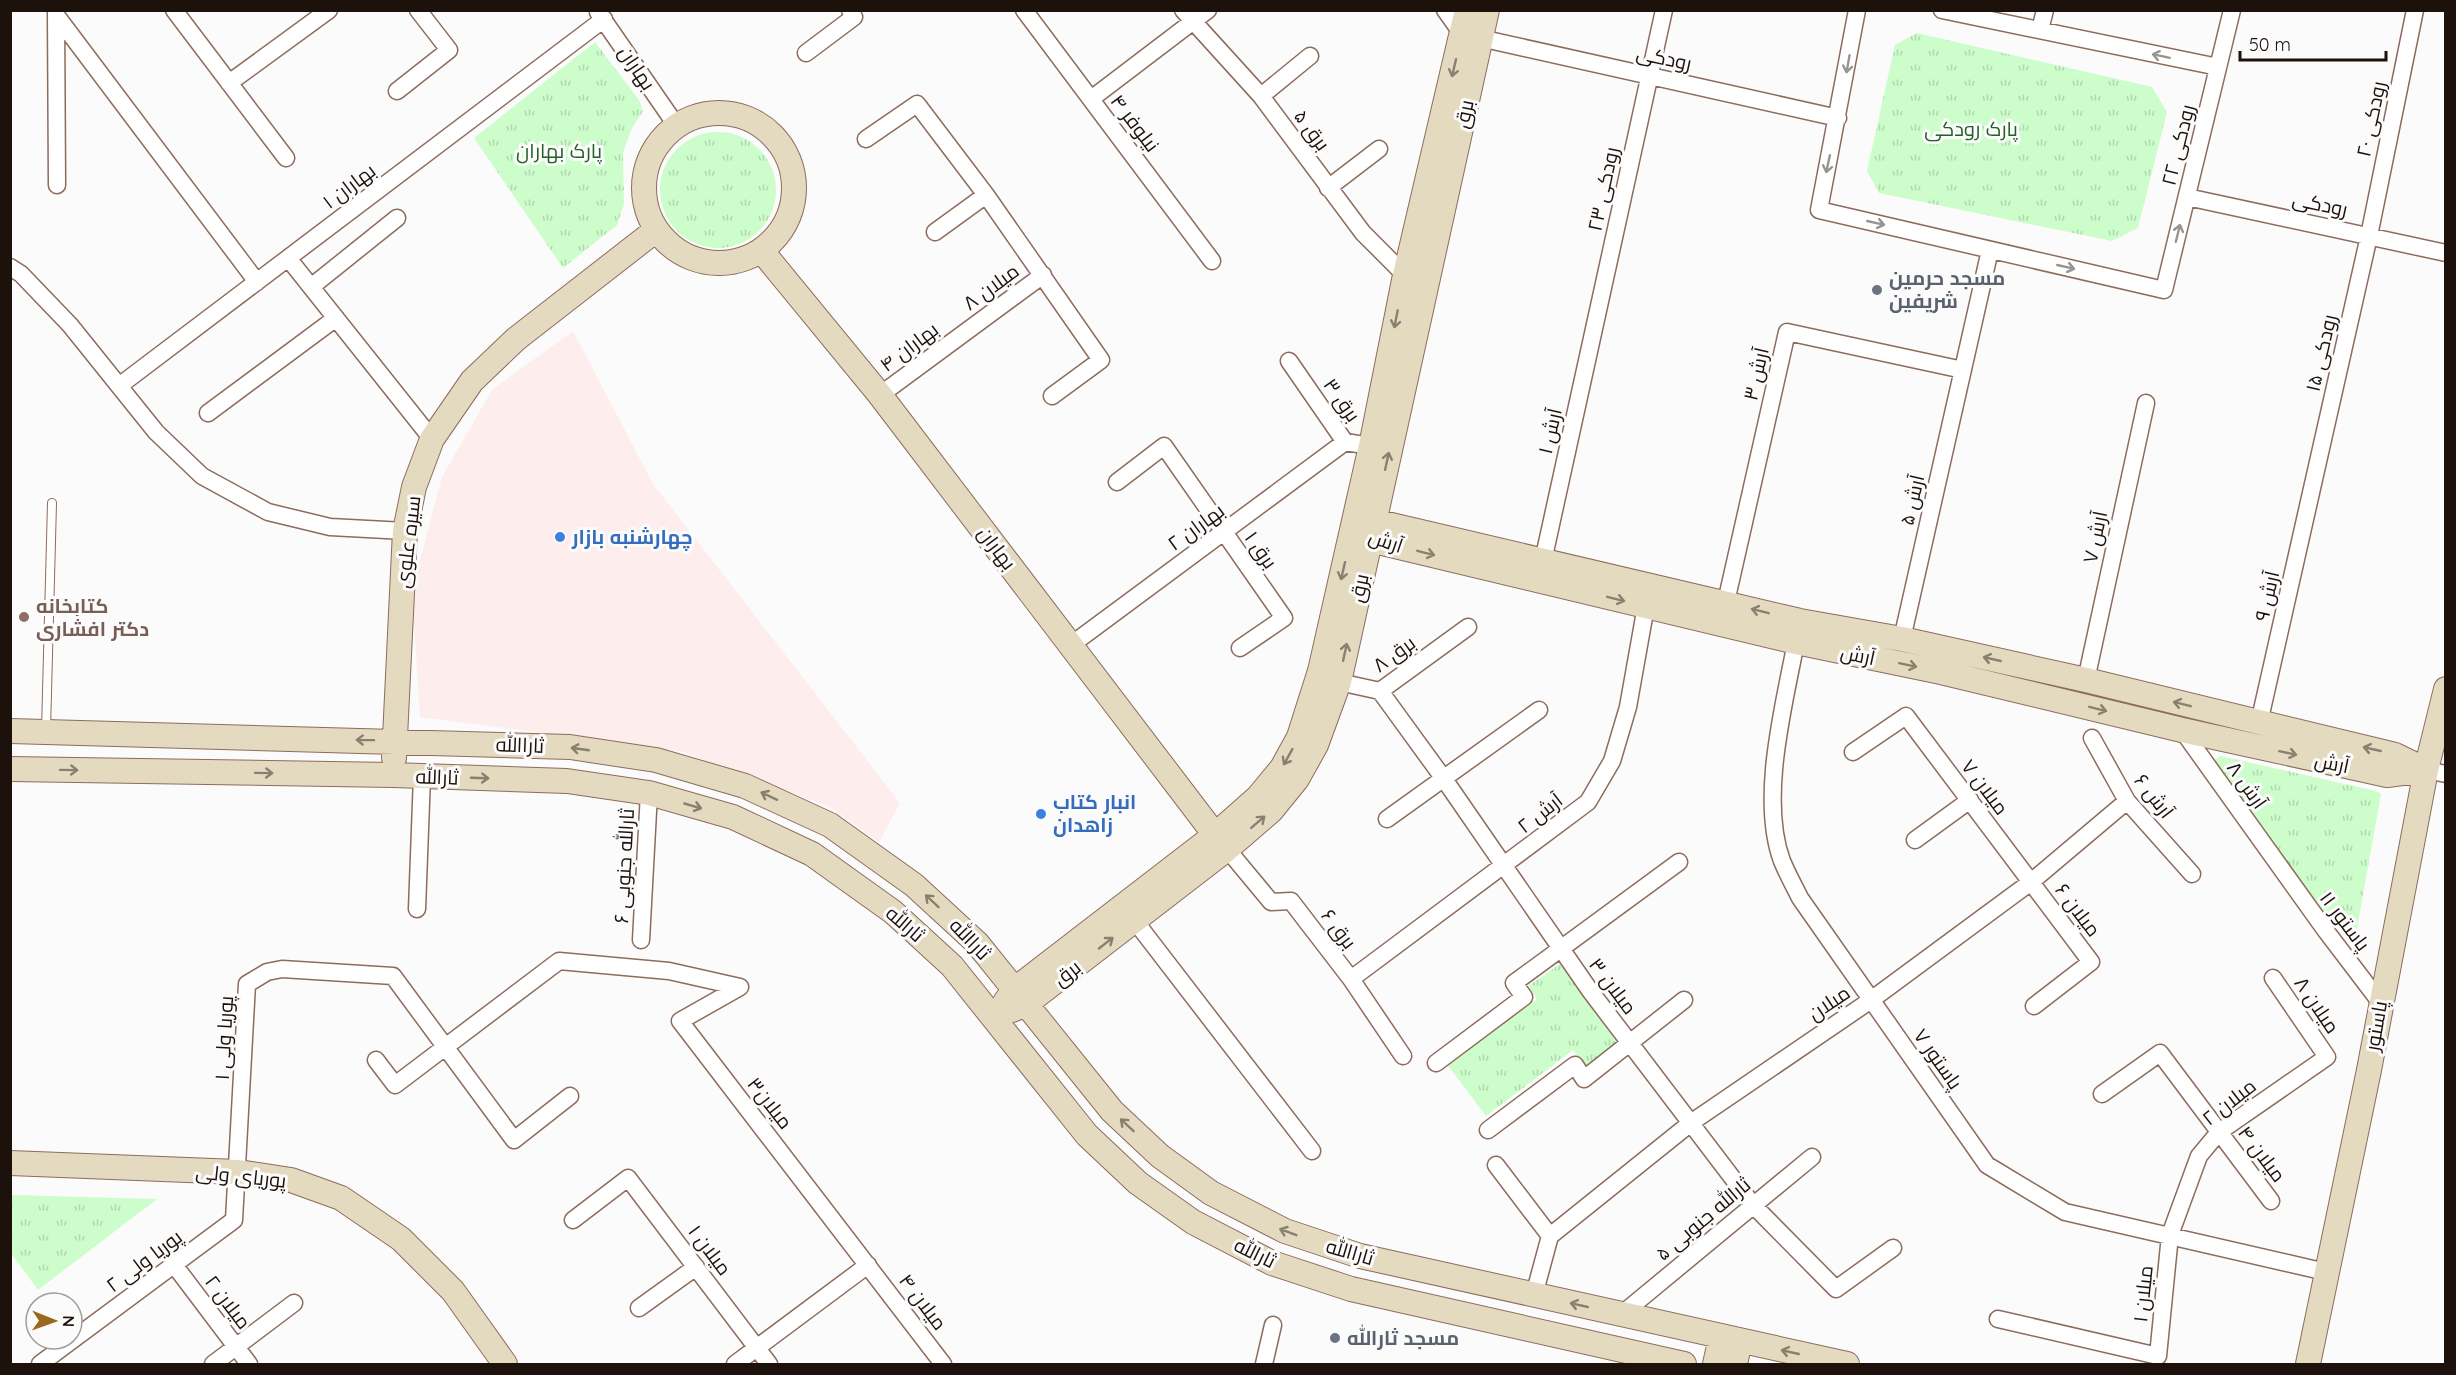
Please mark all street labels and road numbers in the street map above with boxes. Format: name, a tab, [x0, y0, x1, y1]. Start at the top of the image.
street label: رودکی	[1634, 39, 1694, 77]
street label: بهاران	[613, 41, 661, 95]
street label: رودکی ۲۰	[2350, 79, 2392, 159]
street label: نیلوفر ۴	[1106, 89, 1165, 157]
street label: برق	[1448, 97, 1480, 131]
street label: رودکی ۲۲	[2155, 102, 2201, 188]
street label: برق ۵	[1288, 104, 1336, 156]
street label: رودکی ۲۳	[1581, 144, 1625, 234]
street label: بهاران ۱	[317, 158, 381, 214]
street label: رودکی	[2290, 185, 2350, 223]
street label: میلان ۸	[958, 258, 1024, 316]
street label: رودکی ۱۵	[2299, 312, 2343, 394]
street label: بهاران ۴	[874, 316, 944, 378]
street label: آرش ۳	[1737, 344, 1775, 403]
street label: برق ۳	[1318, 373, 1366, 427]
street label: آرش ۱	[1532, 405, 1568, 457]
street label: آرش ۵	[1894, 472, 1931, 528]
street label: سیره علوی	[389, 494, 427, 590]
street label: بهاران ۲	[1162, 498, 1230, 556]
street label: آرش ۷	[2077, 508, 2113, 566]
street label: بهاران	[972, 521, 1022, 575]
street label: آرش	[1365, 523, 1407, 559]
street label: برق ۱	[1239, 526, 1283, 574]
street label: آرش ۹	[2249, 568, 2286, 624]
street label: برق	[1343, 571, 1375, 605]
street label: برق ۸	[1368, 630, 1420, 678]
street label: آرش	[1838, 639, 1878, 671]
street label: ثاراالله	[495, 731, 545, 758]
street label: آرش	[2312, 747, 2352, 779]
street label: میلان ۷	[1956, 754, 2014, 820]
street label: آرش ۸	[2221, 756, 2273, 815]
street label: ثارالله	[415, 763, 460, 790]
street label: آرش ۶	[2128, 768, 2180, 824]
street label: آرش ۲	[1512, 787, 1569, 839]
street label: ثارالله جنوبی ۶	[608, 807, 640, 924]
street label: میلان ۶	[2049, 878, 2107, 942]
street label: پاستور ۱۱	[2314, 886, 2376, 957]
street label: ثارالله	[881, 900, 930, 948]
street label: برق ۶	[1315, 904, 1363, 954]
street label: ثاراالله	[945, 913, 997, 965]
street label: میلان ۳	[1583, 952, 1643, 1020]
street label: برق	[1048, 954, 1086, 992]
street label: میلان ۸	[2288, 971, 2346, 1039]
street label: میلان	[1803, 980, 1855, 1026]
street label: پوریا ولی ۱	[209, 994, 239, 1081]
street label: پاستور	[2359, 998, 2393, 1054]
street label: پاستور ۷	[1908, 1024, 1969, 1095]
street label: میلان۳	[742, 1072, 798, 1134]
street label: میلان ۲	[2197, 1073, 2261, 1131]
street label: میلان ۴	[2232, 1121, 2292, 1187]
street label: پوریای ولی	[194, 1158, 288, 1194]
street label: ثارالله جنوبی ۵	[1650, 1171, 1756, 1266]
street label: میلان ۱	[682, 1219, 738, 1281]
street label: پوریا ولی ۲	[101, 1223, 188, 1298]
street label: ثارالله	[1230, 1232, 1281, 1273]
street label: ثاراالله	[1323, 1233, 1377, 1270]
street label: میلان ۱	[2127, 1264, 2159, 1324]
street label: میلان ۴	[893, 1269, 953, 1335]
street label: میلان ۲	[199, 1270, 257, 1334]

